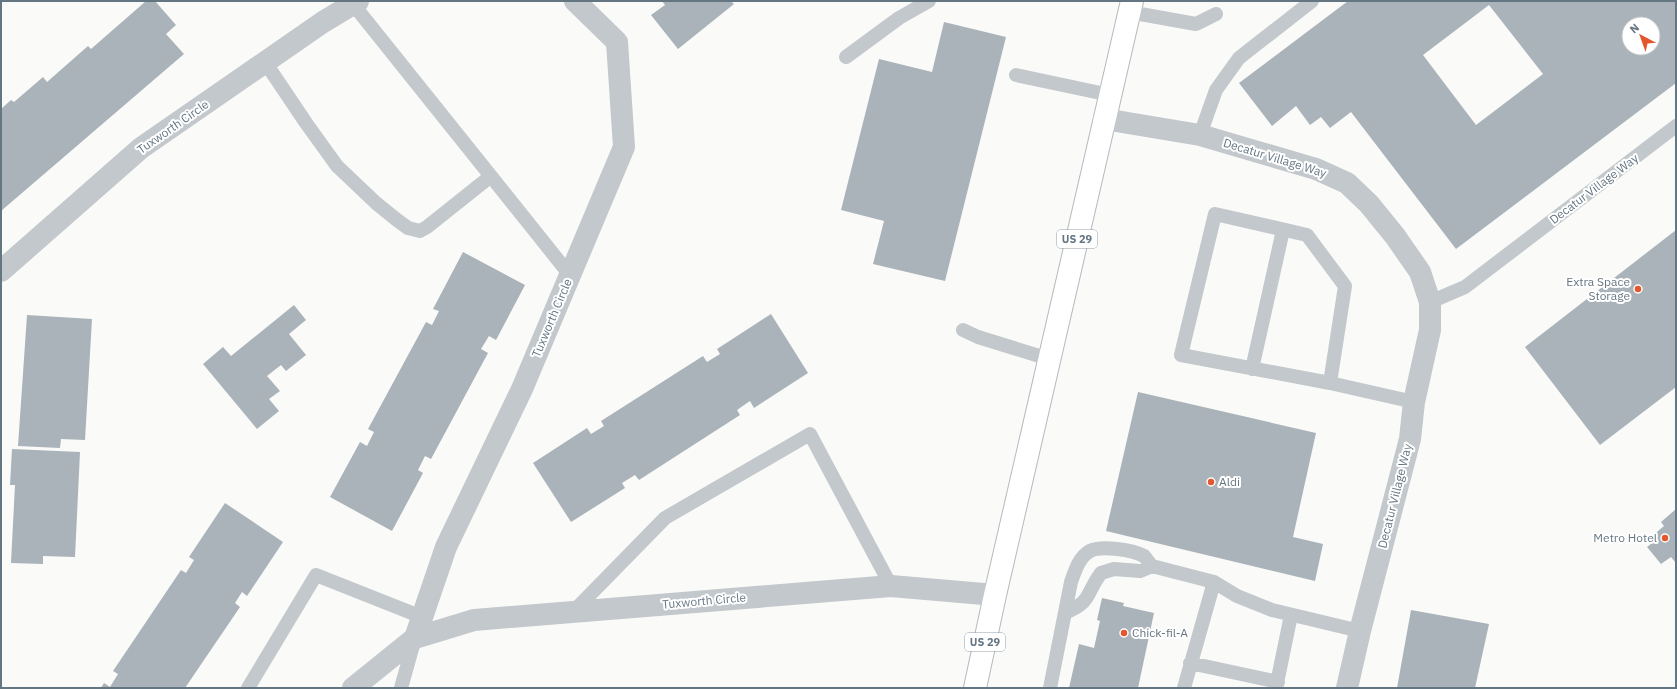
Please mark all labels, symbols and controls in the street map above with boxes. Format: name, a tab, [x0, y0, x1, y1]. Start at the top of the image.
north arrow	[1621, 16, 1661, 56]
text: N	[1627, 21, 1642, 36]
street label: Tuxworth Circle	[134, 96, 212, 157]
street label: Decatur Village Way	[1222, 135, 1329, 180]
street label: Decatur Village Way	[1546, 150, 1641, 227]
road number: US 29	[1057, 230, 1097, 248]
place label: Extra Space Storage	[1566, 274, 1630, 303]
street label: Tuxworth Circle	[528, 276, 575, 359]
marker: Extra Space Storage	[1633, 284, 1643, 294]
street label: Decatur Village Way	[1374, 442, 1415, 550]
place label: Aldi	[1219, 474, 1240, 489]
marker: Aldi	[1206, 477, 1216, 487]
place label: Metro Hotel	[1593, 530, 1657, 545]
marker: Metro Hotel	[1660, 533, 1670, 543]
street label: Tuxworth Circle	[661, 589, 747, 612]
place label: Chick-fil-A	[1132, 625, 1188, 640]
marker: Chick-fil-A	[1119, 628, 1129, 638]
road number: US 29	[965, 633, 1005, 651]

